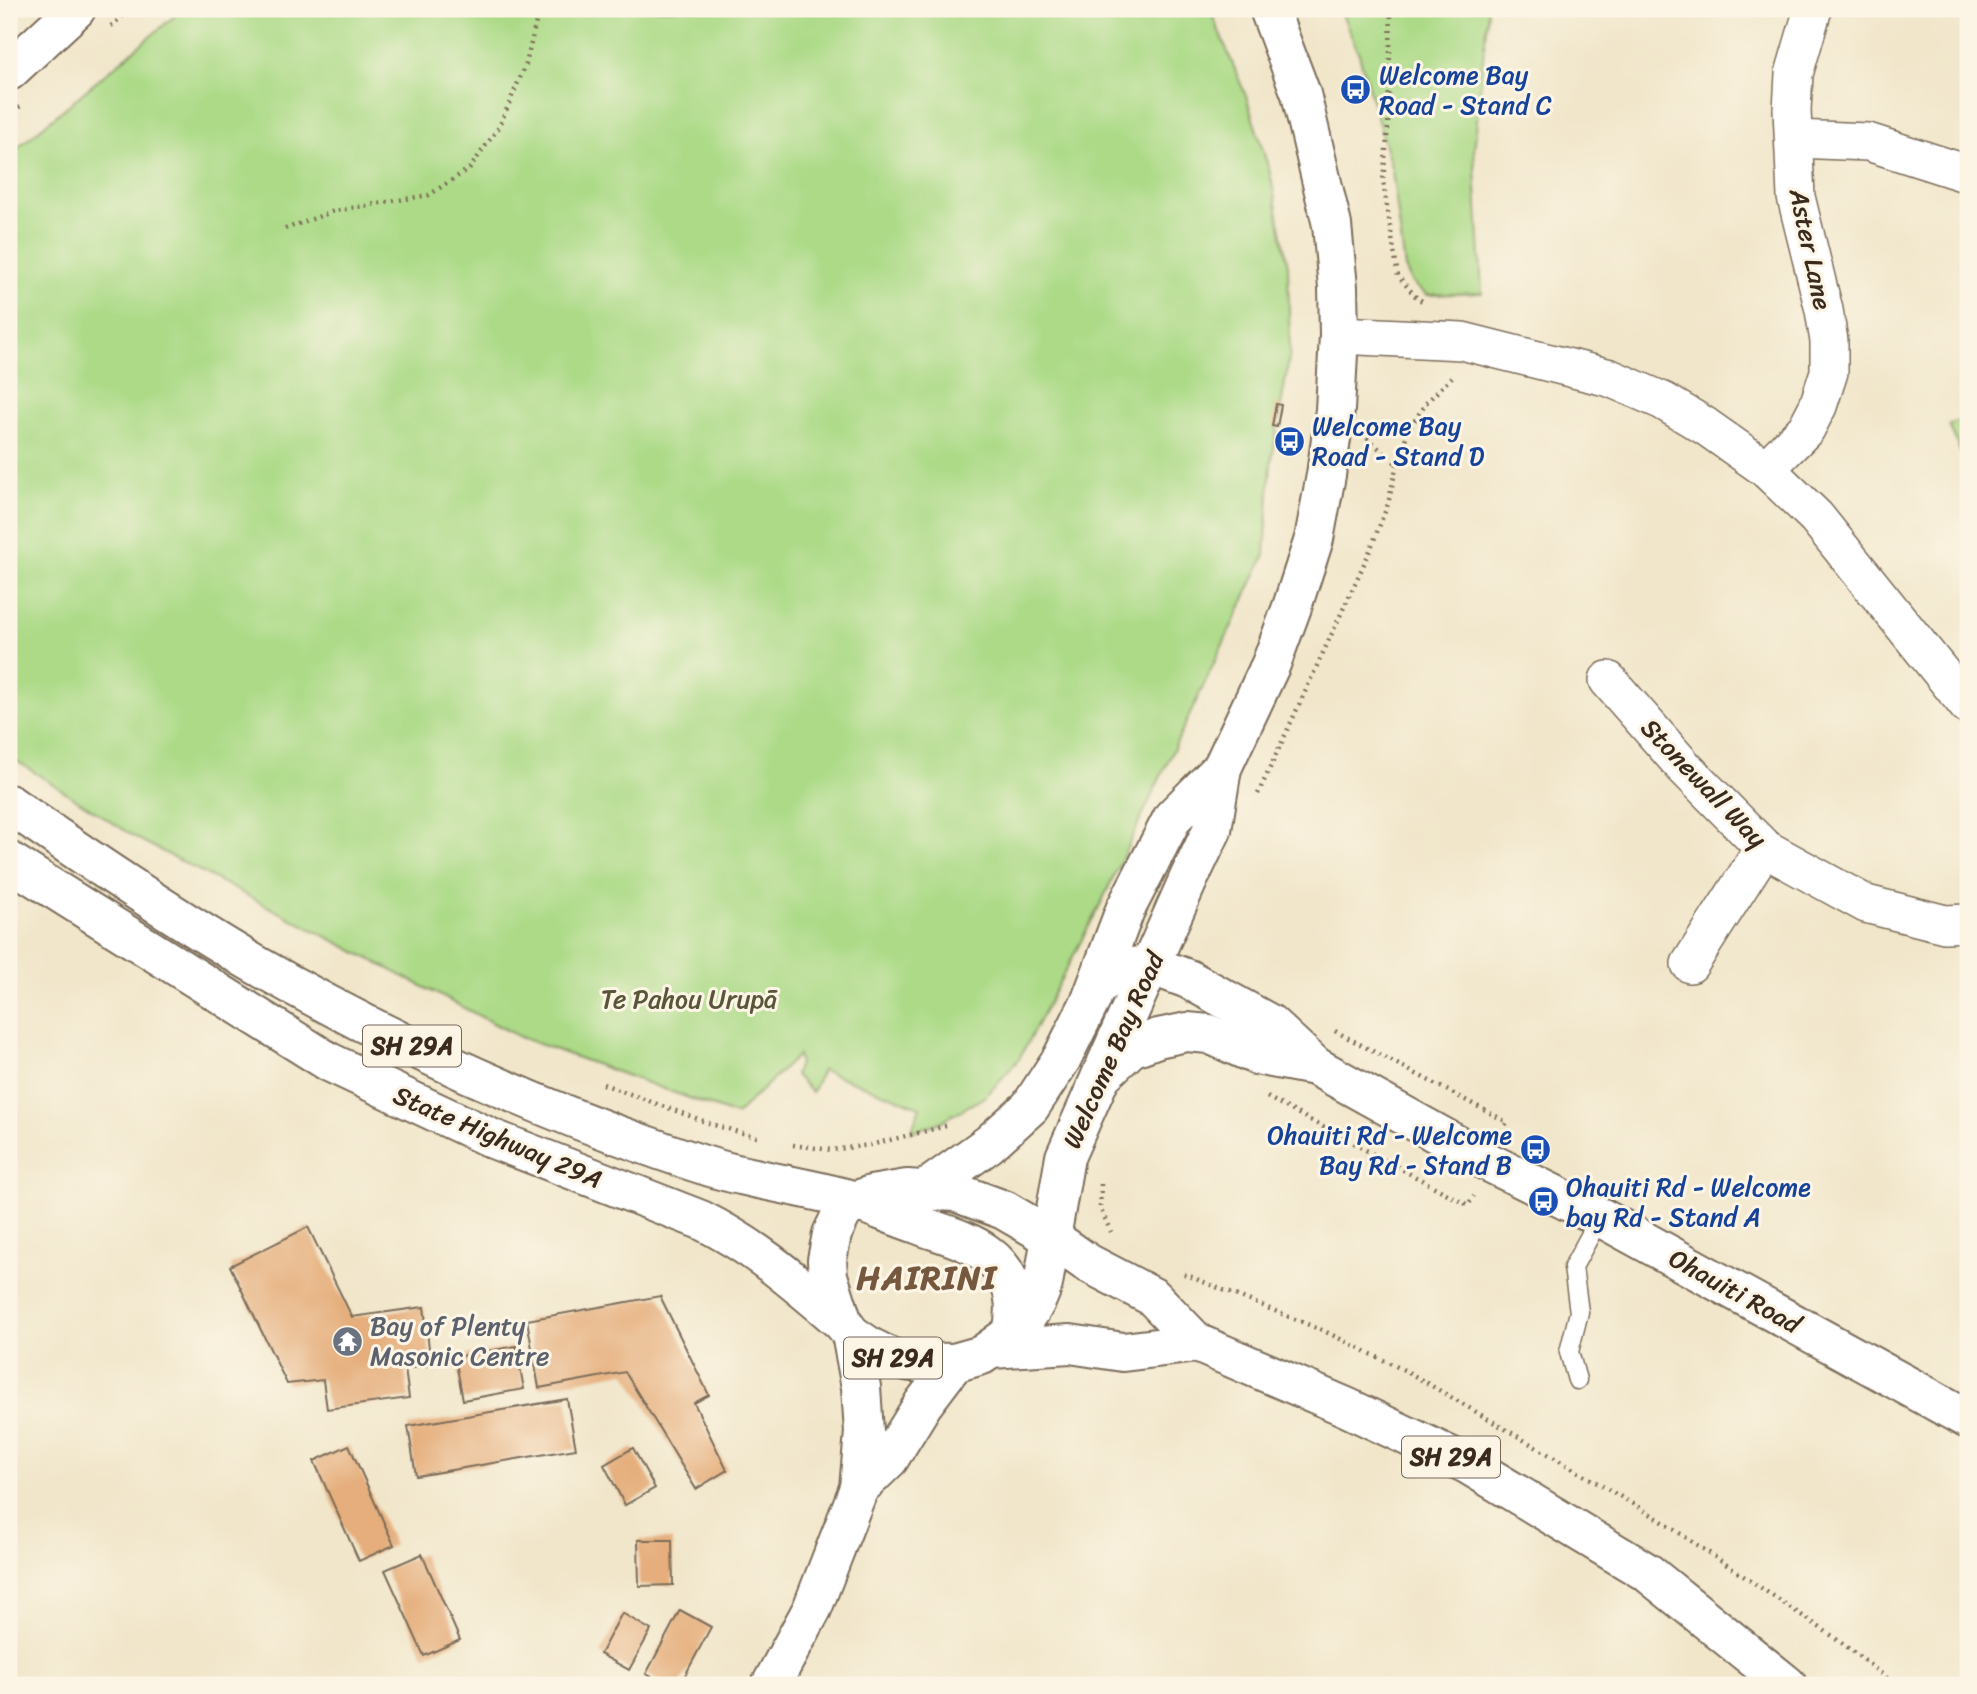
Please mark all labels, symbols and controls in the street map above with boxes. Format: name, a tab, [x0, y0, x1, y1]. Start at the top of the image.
place label: Welcome Bay Road - Stand C	[1379, 52, 1552, 128]
bus stop icon: Welcome Bay Road - Stand C	[1339, 73, 1373, 107]
street label: Aster Lane	[1776, 183, 1846, 314]
place label: Welcome Bay Road - Stand D	[1312, 403, 1485, 479]
bus stop icon: Welcome Bay Road - Stand D	[1272, 424, 1306, 458]
street label: Stonewall Way	[1629, 707, 1779, 860]
street label: Welcome Bay Road	[1049, 942, 1178, 1156]
park label: Te Pahou Urupā	[601, 976, 778, 1022]
road number: SH 29A	[363, 1026, 461, 1066]
street label: State Highway 29A	[386, 1072, 610, 1202]
place label: Ohauiti Rd - Welcome Bay Rd - Stand B	[1267, 1112, 1512, 1188]
bus stop icon: Ohauiti Rd - Welcome Bay Rd - Stand B	[1518, 1133, 1552, 1167]
place label: Ohauiti Rd - Welcome bay Rd - Stand A	[1566, 1164, 1811, 1240]
bus stop icon: Ohauiti Rd - Welcome bay Rd - Stand A	[1526, 1185, 1560, 1219]
street label: Ohauiti Road	[1660, 1236, 1812, 1348]
district label: HAIRINI	[856, 1249, 998, 1307]
place label: Bay of Plenty Masonic Centre	[370, 1303, 549, 1379]
temple icon: Bay of Plenty Masonic Centre	[330, 1324, 364, 1358]
road number: SH 29A	[844, 1338, 942, 1378]
road number: SH 29A	[1402, 1436, 1500, 1478]

